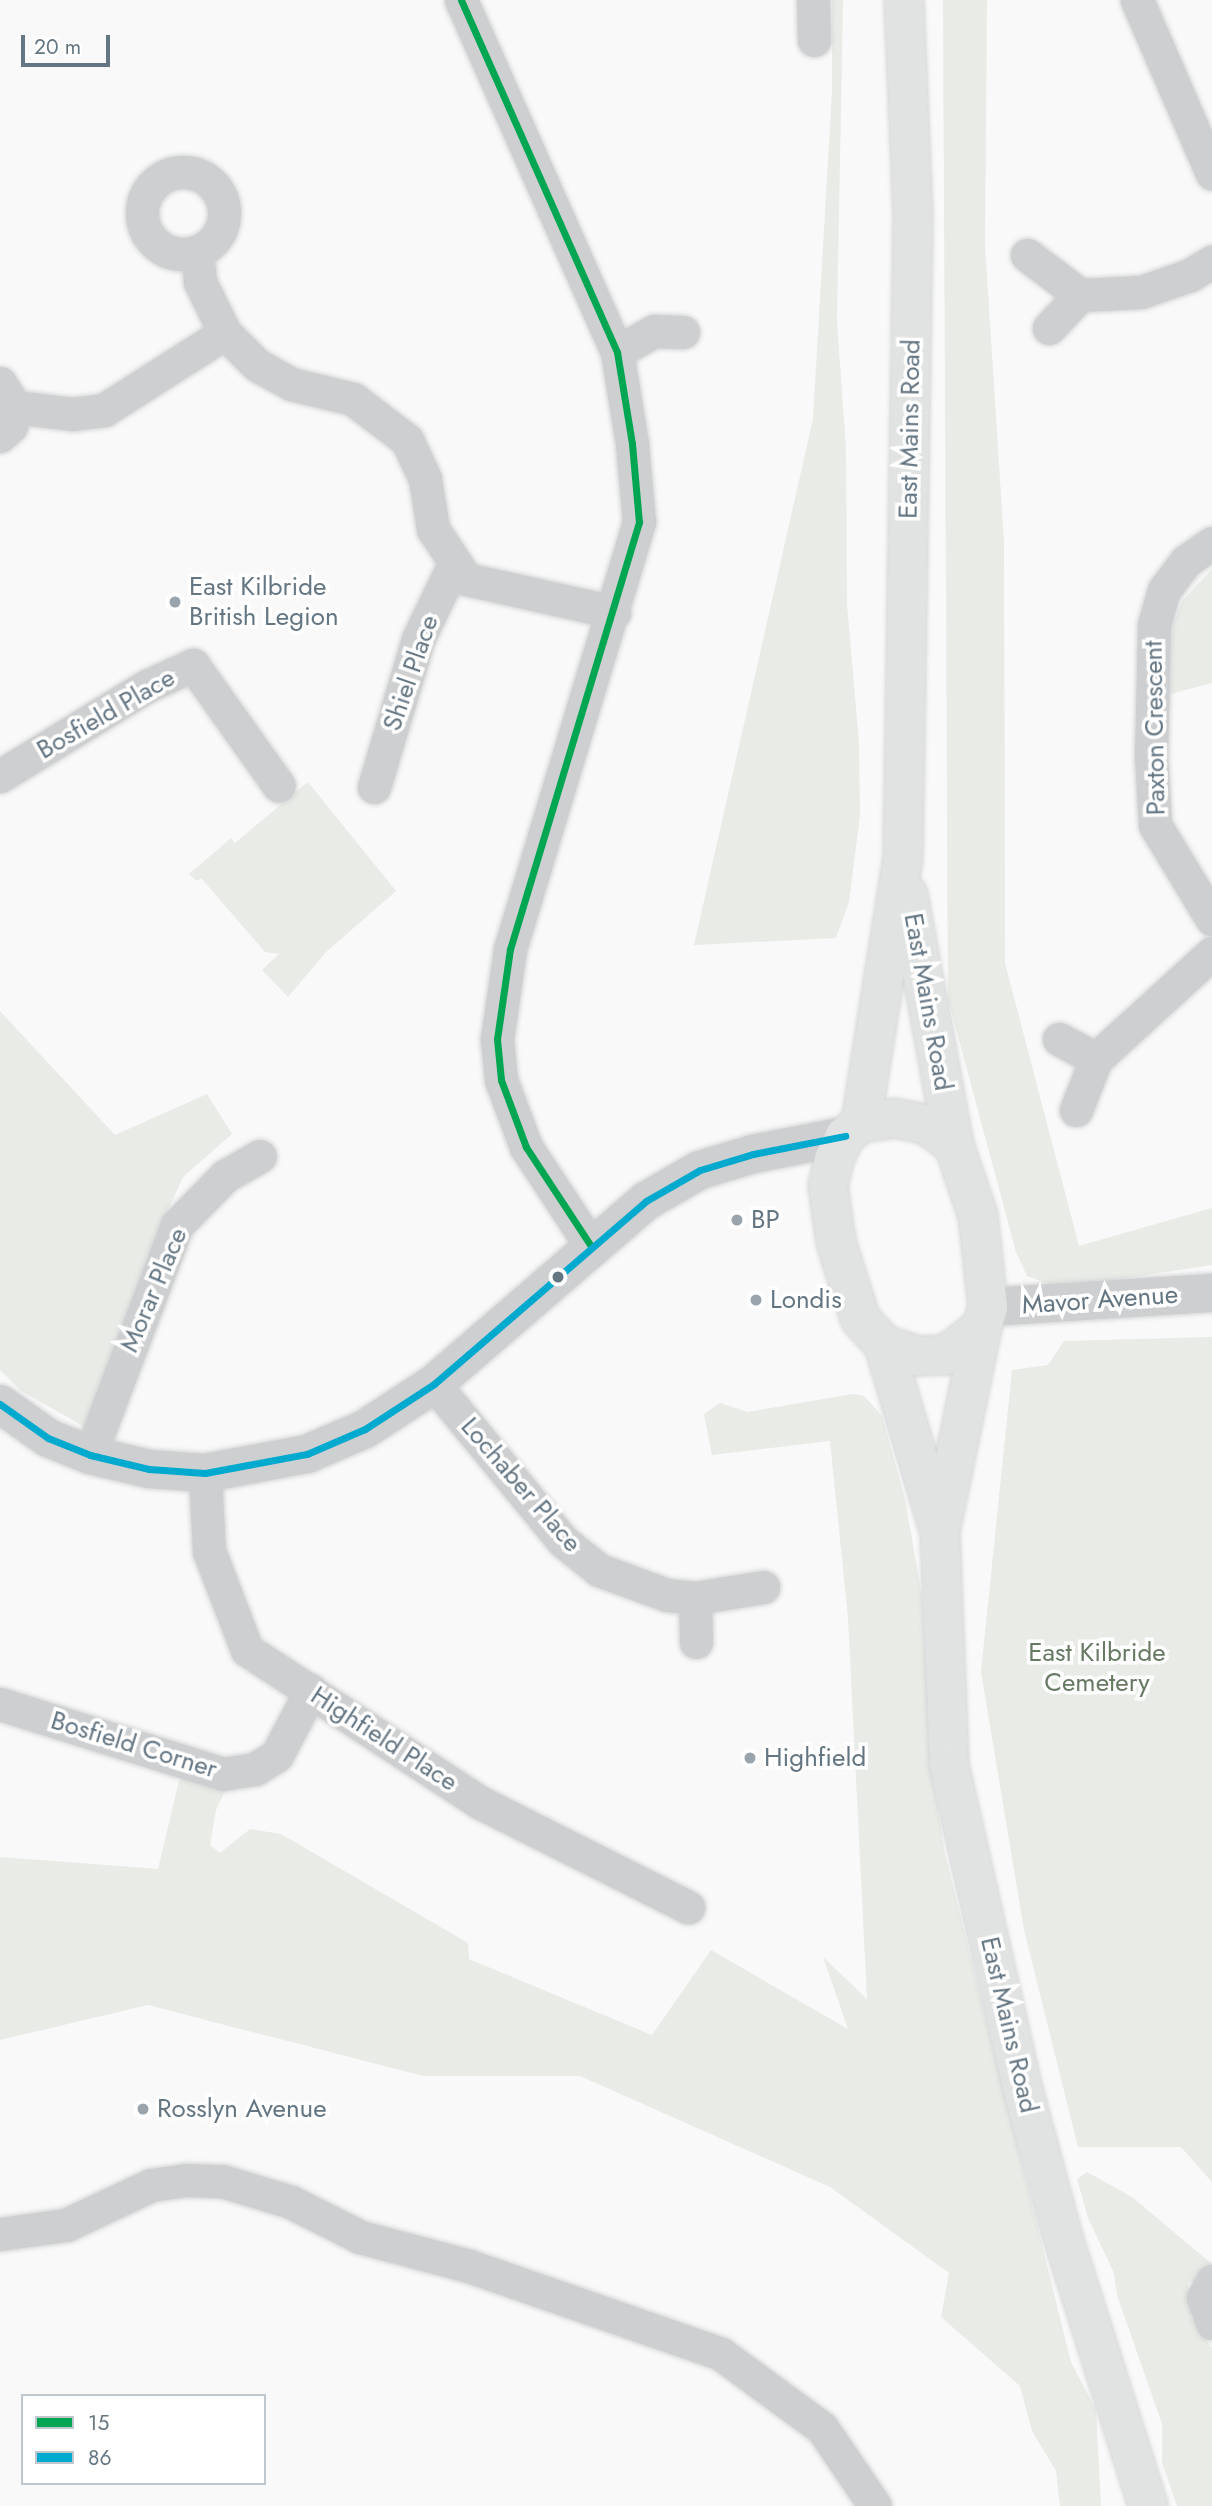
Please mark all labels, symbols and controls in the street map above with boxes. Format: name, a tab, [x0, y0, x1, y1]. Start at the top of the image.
scale bar	[24, 21, 114, 65]
text: 20 m	[34, 32, 81, 62]
street label: East Mains Road	[893, 339, 927, 519]
place label: East Kilbride British Legion	[189, 571, 339, 632]
marker: East Kilbride British Legion	[167, 594, 183, 610]
street label: Shiel Place	[377, 611, 445, 735]
street label: Paxton Crescent	[1138, 640, 1172, 816]
street label: Bosfield Place	[32, 662, 180, 766]
street label: East Mains Road	[897, 911, 959, 1093]
place label: BP	[751, 1204, 780, 1236]
marker: BP	[729, 1212, 745, 1228]
street label: Morar Place	[114, 1223, 194, 1357]
unlabelled marker	[551, 1270, 565, 1284]
street label: Mavor Avenue	[1021, 1279, 1179, 1321]
place label: Londis	[770, 1284, 842, 1316]
marker: Londis	[748, 1292, 764, 1308]
street label: Lochaber Place	[454, 1411, 588, 1559]
park label: East Kilbride Cemetery	[1028, 1637, 1166, 1698]
street label: Highfield Place	[305, 1680, 463, 1798]
street label: Bosfield Corner	[47, 1705, 221, 1785]
place label: Highfield	[764, 1742, 866, 1774]
marker: Highfield	[742, 1750, 758, 1766]
street label: East Mains Road	[974, 1934, 1044, 2116]
place label: Rosslyn Avenue	[157, 2093, 327, 2125]
marker: Rosslyn Avenue	[135, 2101, 151, 2117]
legend	[21, 2394, 266, 2485]
text: 15	[88, 2408, 109, 2438]
text: 86	[88, 2443, 112, 2473]

